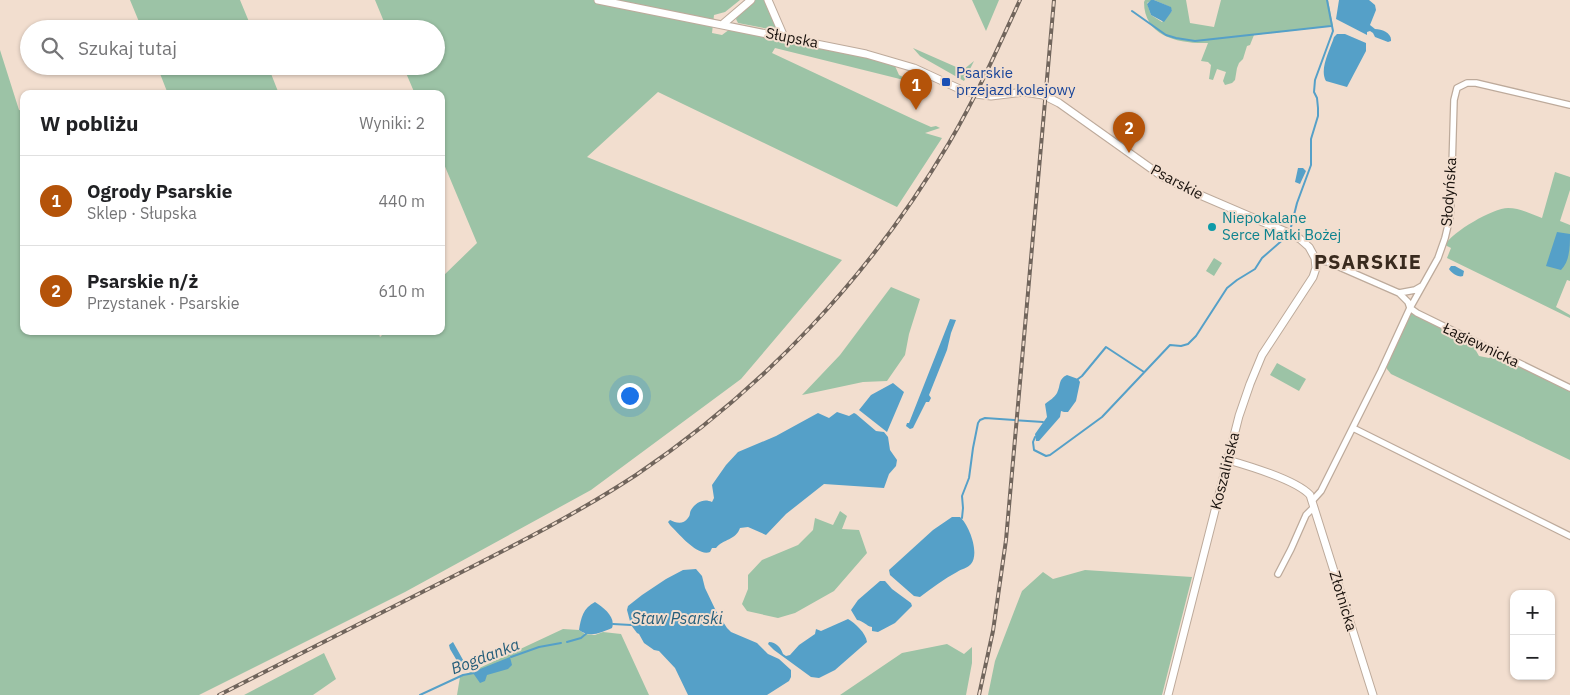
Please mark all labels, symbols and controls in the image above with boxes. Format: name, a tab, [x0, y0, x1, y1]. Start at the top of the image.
search box	[20, 20, 445, 75]
street label: Słupska	[764, 23, 820, 52]
icon: search	[38, 34, 66, 62]
text: Szukaj tutaj	[78, 36, 177, 60]
place label: Psarskie przejazd kolejowy	[956, 63, 1076, 99]
pin: 1	[900, 69, 932, 110]
marker: Psarskie przejazd kolejowy	[940, 76, 952, 88]
text: W pobliżu	[40, 109, 139, 137]
pin: 2	[1113, 112, 1145, 153]
text: Wyniki: 2	[359, 113, 425, 133]
street label: Słodyńska	[1437, 157, 1460, 227]
street label: Psarskie	[1148, 160, 1207, 203]
text: Ogrody Psarskie	[87, 179, 232, 203]
text: 1	[51, 191, 61, 211]
text: 440 m	[378, 191, 425, 211]
text: Sklep · Słupska	[87, 203, 197, 223]
place label: Niepokalane Serce Matki Bożej	[1222, 208, 1341, 244]
marker: Niepokalane Serce Matki Bożej	[1206, 221, 1218, 233]
district label: PSARSKIE	[1314, 248, 1422, 275]
text: Psarskie n/ż	[87, 269, 198, 293]
text: 2	[51, 281, 61, 301]
text: 610 m	[378, 281, 425, 301]
text: Przystanek · Psarskie	[87, 293, 239, 313]
street label: Łagiewnicka	[1439, 317, 1523, 371]
your location	[617, 383, 643, 409]
street label: Koszalińska	[1206, 430, 1243, 512]
street label: Złotnicka	[1325, 568, 1362, 633]
map controls	[1510, 590, 1555, 680]
button: +	[1510, 590, 1555, 635]
water label: Staw Psarski	[631, 608, 723, 628]
water label: Bogdanka	[448, 634, 522, 678]
button: −	[1510, 635, 1555, 680]

